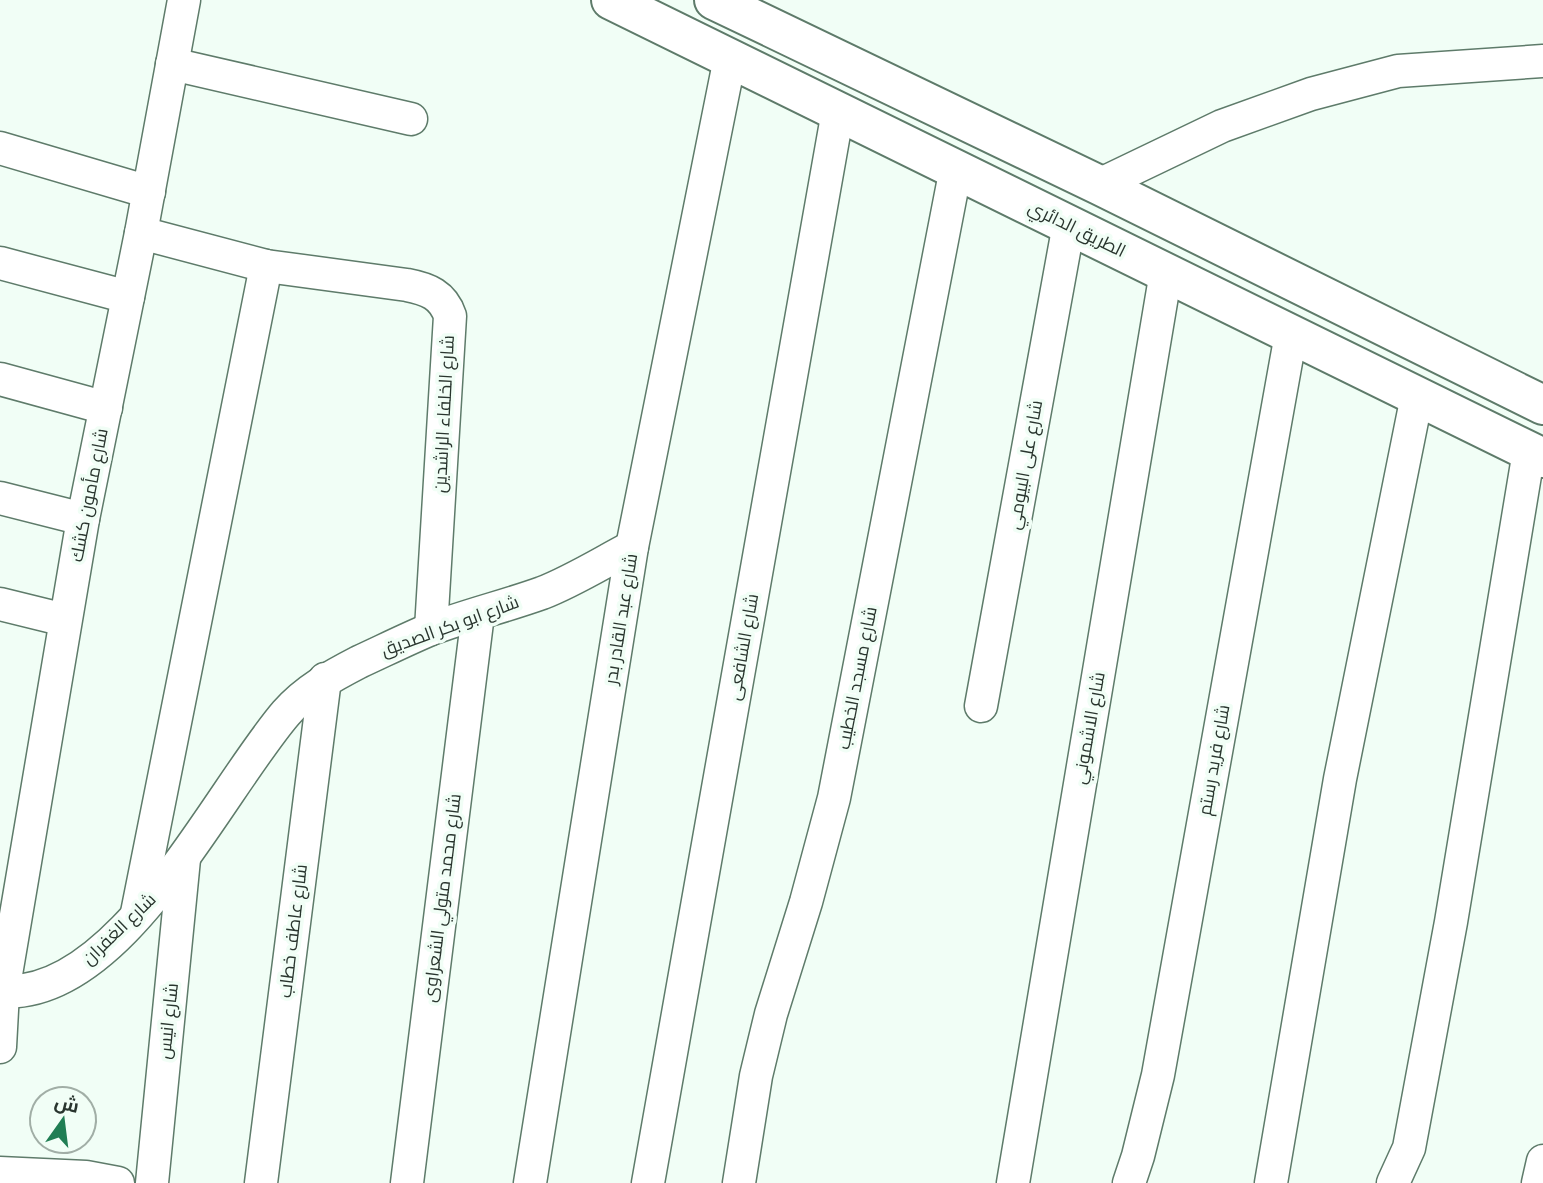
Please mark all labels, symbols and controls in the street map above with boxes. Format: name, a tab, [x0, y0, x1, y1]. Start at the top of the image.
street label: الطريق الدائري	[1023, 196, 1129, 265]
street label: شارع الخلفاء الراشدين	[429, 335, 460, 494]
street label: شارع على البيومي	[1003, 399, 1050, 532]
street label: شارع مأمون كشك	[65, 426, 114, 564]
street label: شارع عبد القادر بدر	[600, 552, 643, 687]
street label: شارع ابو بكر الصديق	[378, 591, 522, 662]
street label: شارع الشافعى	[723, 592, 764, 702]
street label: شارع مسجد الخطيب	[832, 605, 883, 751]
street label: شارع الاشموني	[1068, 670, 1113, 786]
street label: شارع فريد رستم	[1193, 703, 1236, 817]
street label: شارع محمد متولي الشعراوى	[418, 792, 469, 1004]
street label: شارع عاطف خطاب	[274, 863, 313, 999]
street label: شارع الغفران	[78, 888, 161, 970]
street label: شارع انيس	[153, 982, 184, 1060]
north arrow	[28, 1085, 98, 1155]
text: ش	[52, 1090, 82, 1118]

